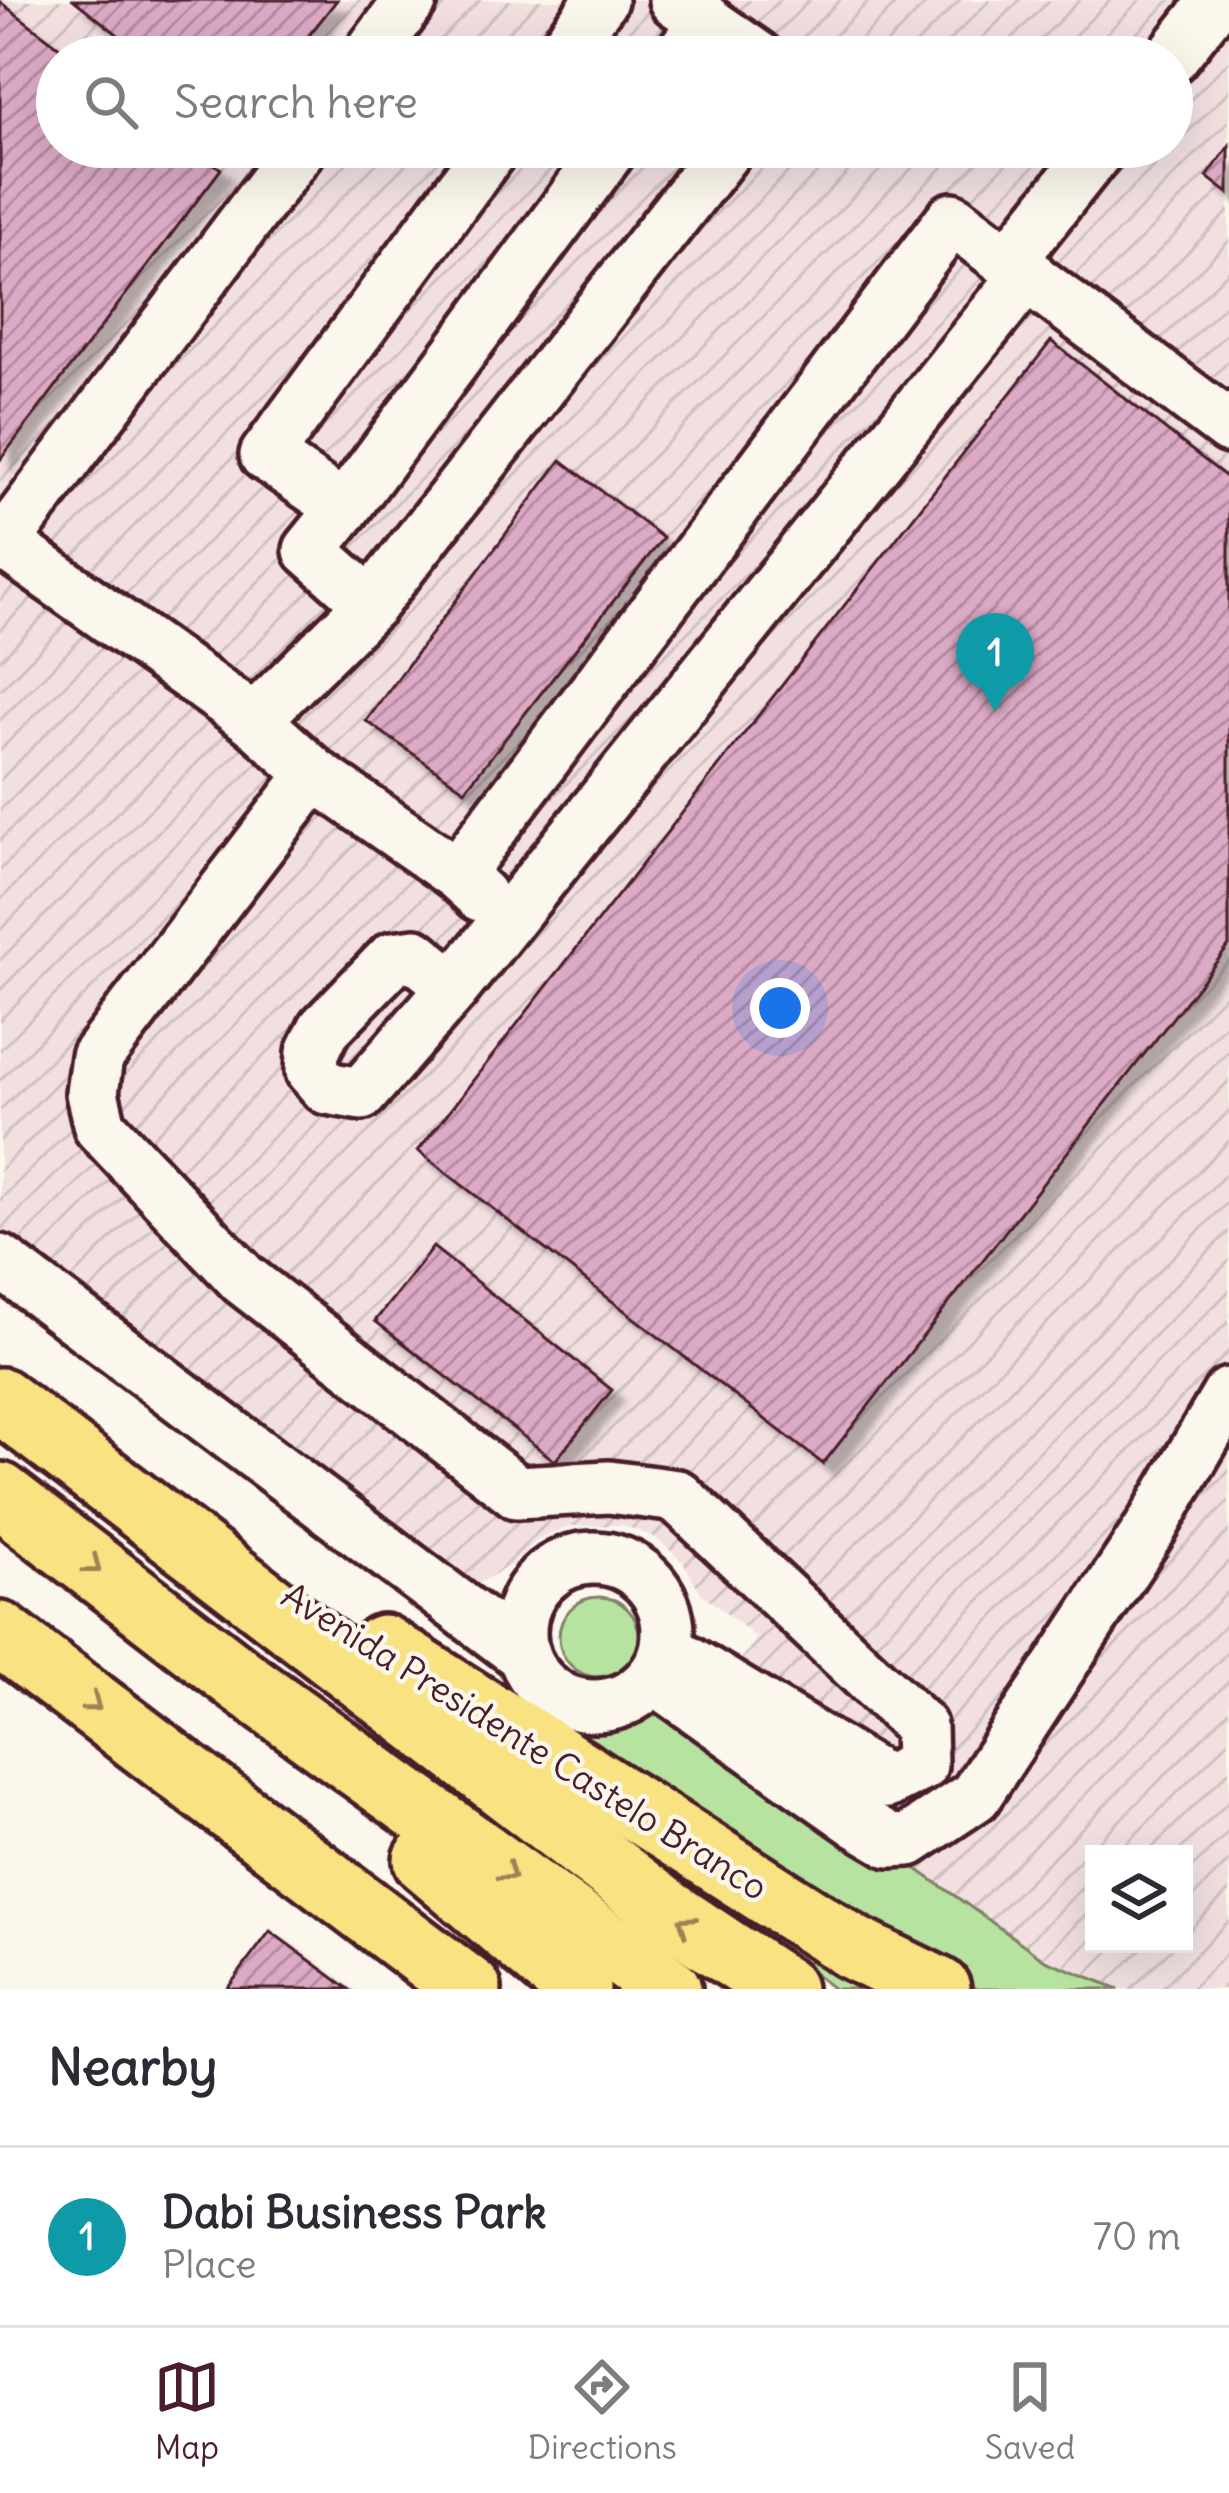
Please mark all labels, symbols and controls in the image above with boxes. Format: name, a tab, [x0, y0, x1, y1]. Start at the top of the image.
search box	[36, 36, 1193, 168]
icon: search	[78, 69, 144, 135]
text: Search here	[174, 74, 418, 130]
pin: 1	[956, 613, 1034, 712]
your location	[750, 978, 810, 1038]
one-way arrow	[79, 1552, 101, 1573]
street label: Avenida Presidente Castelo Branco	[273, 1573, 776, 1910]
one-way arrow	[80, 1690, 102, 1712]
map controls	[1085, 1845, 1193, 1953]
button: layers	[1085, 1845, 1193, 1953]
one-way arrow	[494, 1859, 516, 1881]
one-way arrow	[677, 1916, 699, 1938]
text: Nearby	[48, 2035, 217, 2099]
text: Dabi Business Park	[162, 2184, 546, 2240]
text: 1	[79, 2212, 95, 2261]
text: 70 m	[1093, 2212, 1181, 2261]
text: Place	[162, 2240, 256, 2289]
tab: Map	[154, 2354, 220, 2468]
tab: Directions	[528, 2354, 677, 2468]
tab: Saved	[985, 2354, 1075, 2468]

